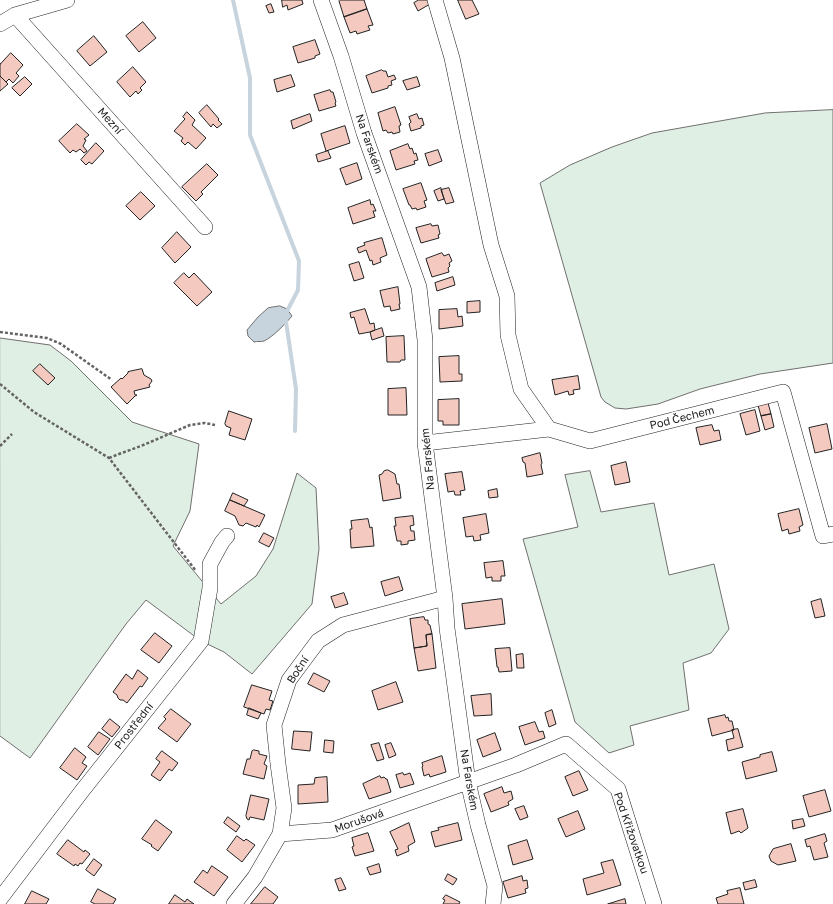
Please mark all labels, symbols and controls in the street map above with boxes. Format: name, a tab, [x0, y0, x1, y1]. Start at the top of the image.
street label: Mezní	[95, 105, 125, 137]
street label: Na Farském	[353, 112, 385, 176]
street label: Pod Čechem	[648, 404, 716, 432]
street label: Na Farském	[419, 427, 437, 491]
street label: Boční	[284, 654, 312, 686]
street label: Prostřední	[112, 700, 156, 752]
street label: Na Farském	[457, 748, 481, 812]
street label: Pod Křižovatkou	[611, 790, 651, 876]
street label: Morušová	[333, 806, 385, 836]

